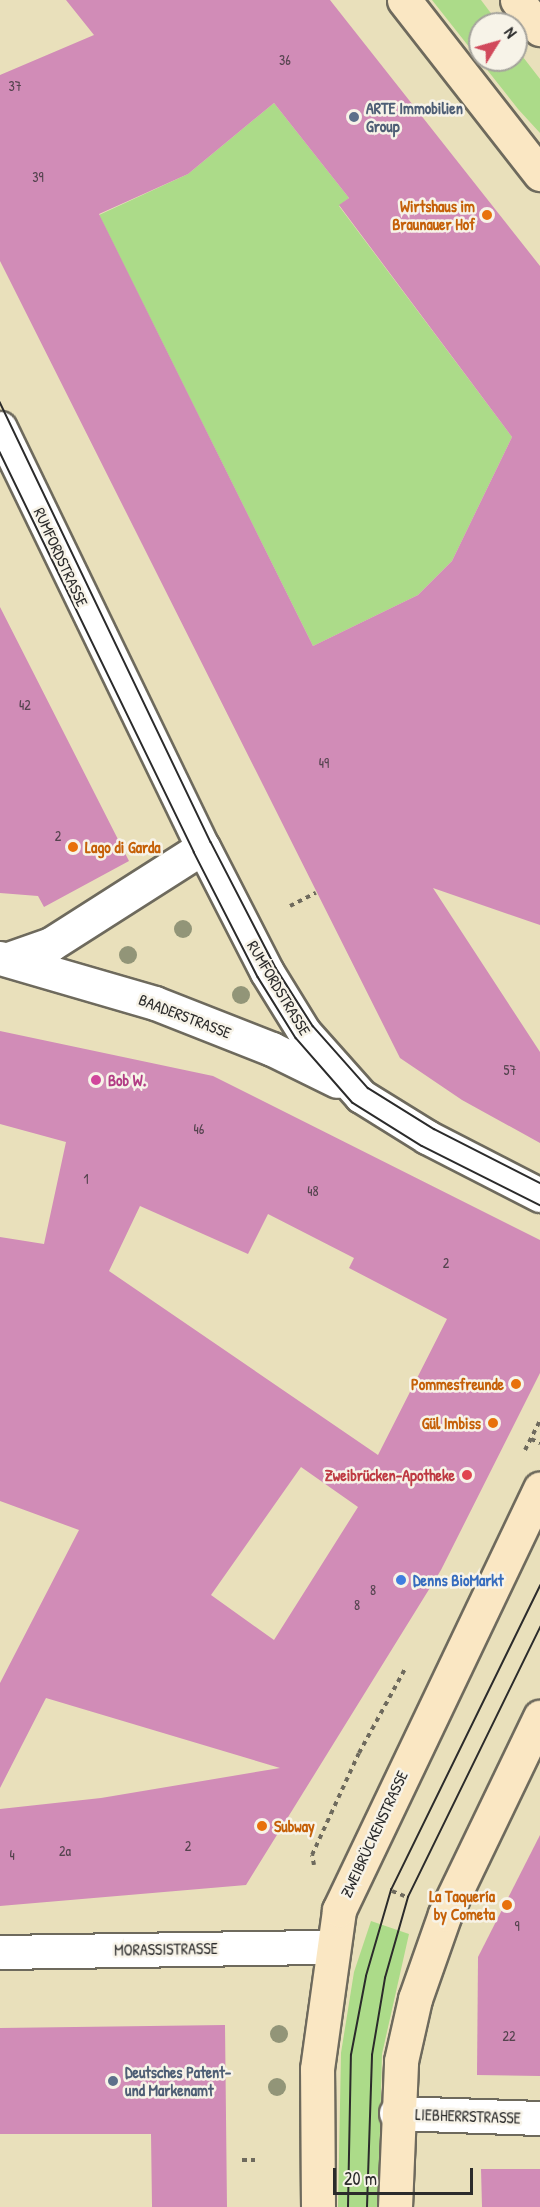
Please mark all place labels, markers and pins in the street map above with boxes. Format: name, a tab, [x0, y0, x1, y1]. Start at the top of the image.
place label: ARTE Immobilien Group	[366, 98, 463, 136]
marker: ARTE Immobilien Group	[347, 110, 361, 124]
place label: Wirtshaus im Braunauer Hof	[392, 196, 475, 234]
marker: Wirtshaus im Braunauer Hof	[480, 208, 494, 222]
place label: Lago di Garda	[85, 837, 161, 857]
marker: Lago di Garda	[66, 840, 80, 854]
place label: Bob W.	[108, 1070, 146, 1090]
marker: Bob W.	[89, 1073, 103, 1087]
place label: Pommesfreunde	[411, 1374, 504, 1394]
marker: Pommesfreunde	[509, 1377, 523, 1391]
place label: Gül Imbiss	[422, 1413, 481, 1433]
marker: Gül Imbiss	[486, 1416, 500, 1430]
place label: Zweibrücken-Apotheke	[325, 1465, 455, 1485]
marker: Zweibrücken-Apotheke	[460, 1468, 474, 1482]
place label: Denns BioMarkt	[413, 1570, 504, 1590]
marker: Denns BioMarkt	[394, 1573, 408, 1587]
place label: Subway	[274, 1816, 315, 1836]
marker: Subway	[255, 1819, 269, 1833]
place label: La Taquería by Cometa	[429, 1886, 495, 1924]
marker: La Taquería by Cometa	[500, 1898, 514, 1912]
place label: Deutsches Patent- und Markenamt	[125, 2062, 231, 2100]
marker: Deutsches Patent- und Markenamt	[106, 2074, 120, 2088]

